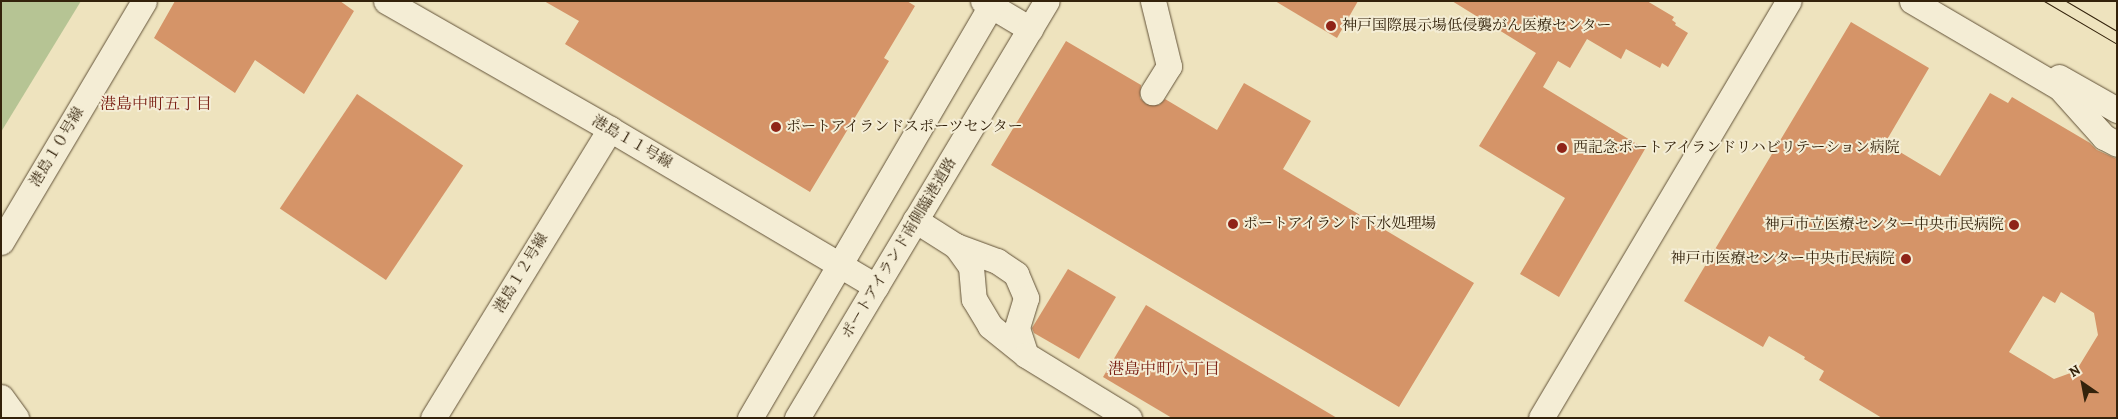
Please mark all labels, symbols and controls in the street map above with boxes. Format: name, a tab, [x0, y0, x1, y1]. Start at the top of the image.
place label: 神戸国際展示場低侵襲がん医療センター	[1342, 17, 1612, 35]
marker: 神戸国際展示場低侵襲がん医療センター	[1324, 19, 1338, 33]
district label: 港島中町五丁目	[100, 94, 212, 114]
street label: 港島１０号線	[26, 104, 88, 190]
street label: 港島１１号線	[589, 112, 675, 172]
place label: ポートアイランドスポーツセンター	[786, 118, 1026, 136]
marker: ポートアイランドスポーツセンター	[770, 121, 782, 133]
place label: 西記念ポートアイランドリハビリテーション病院	[1573, 139, 1903, 157]
marker: 西記念ポートアイランドリハビリテーション病院	[1555, 141, 1569, 155]
street label: ポートアイランド南側臨港道路	[837, 153, 961, 343]
place label: ポートアイランド下水処理場	[1243, 215, 1438, 233]
place label: 神戸市立医療センター中央市民病院	[1764, 216, 2004, 234]
marker: ポートアイランド下水処理場	[1227, 218, 1239, 230]
marker: 神戸市立医療センター中央市民病院	[2008, 219, 2020, 231]
street label: 港島１２号線	[490, 230, 552, 316]
place label: 神戸市医療センター中央市民病院	[1670, 250, 1895, 268]
marker: 神戸市医療センター中央市民病院	[1899, 252, 1913, 266]
district label: 港島中町八丁目	[1108, 359, 1220, 379]
north arrow	[2058, 359, 2108, 409]
text: N	[2065, 360, 2084, 382]

